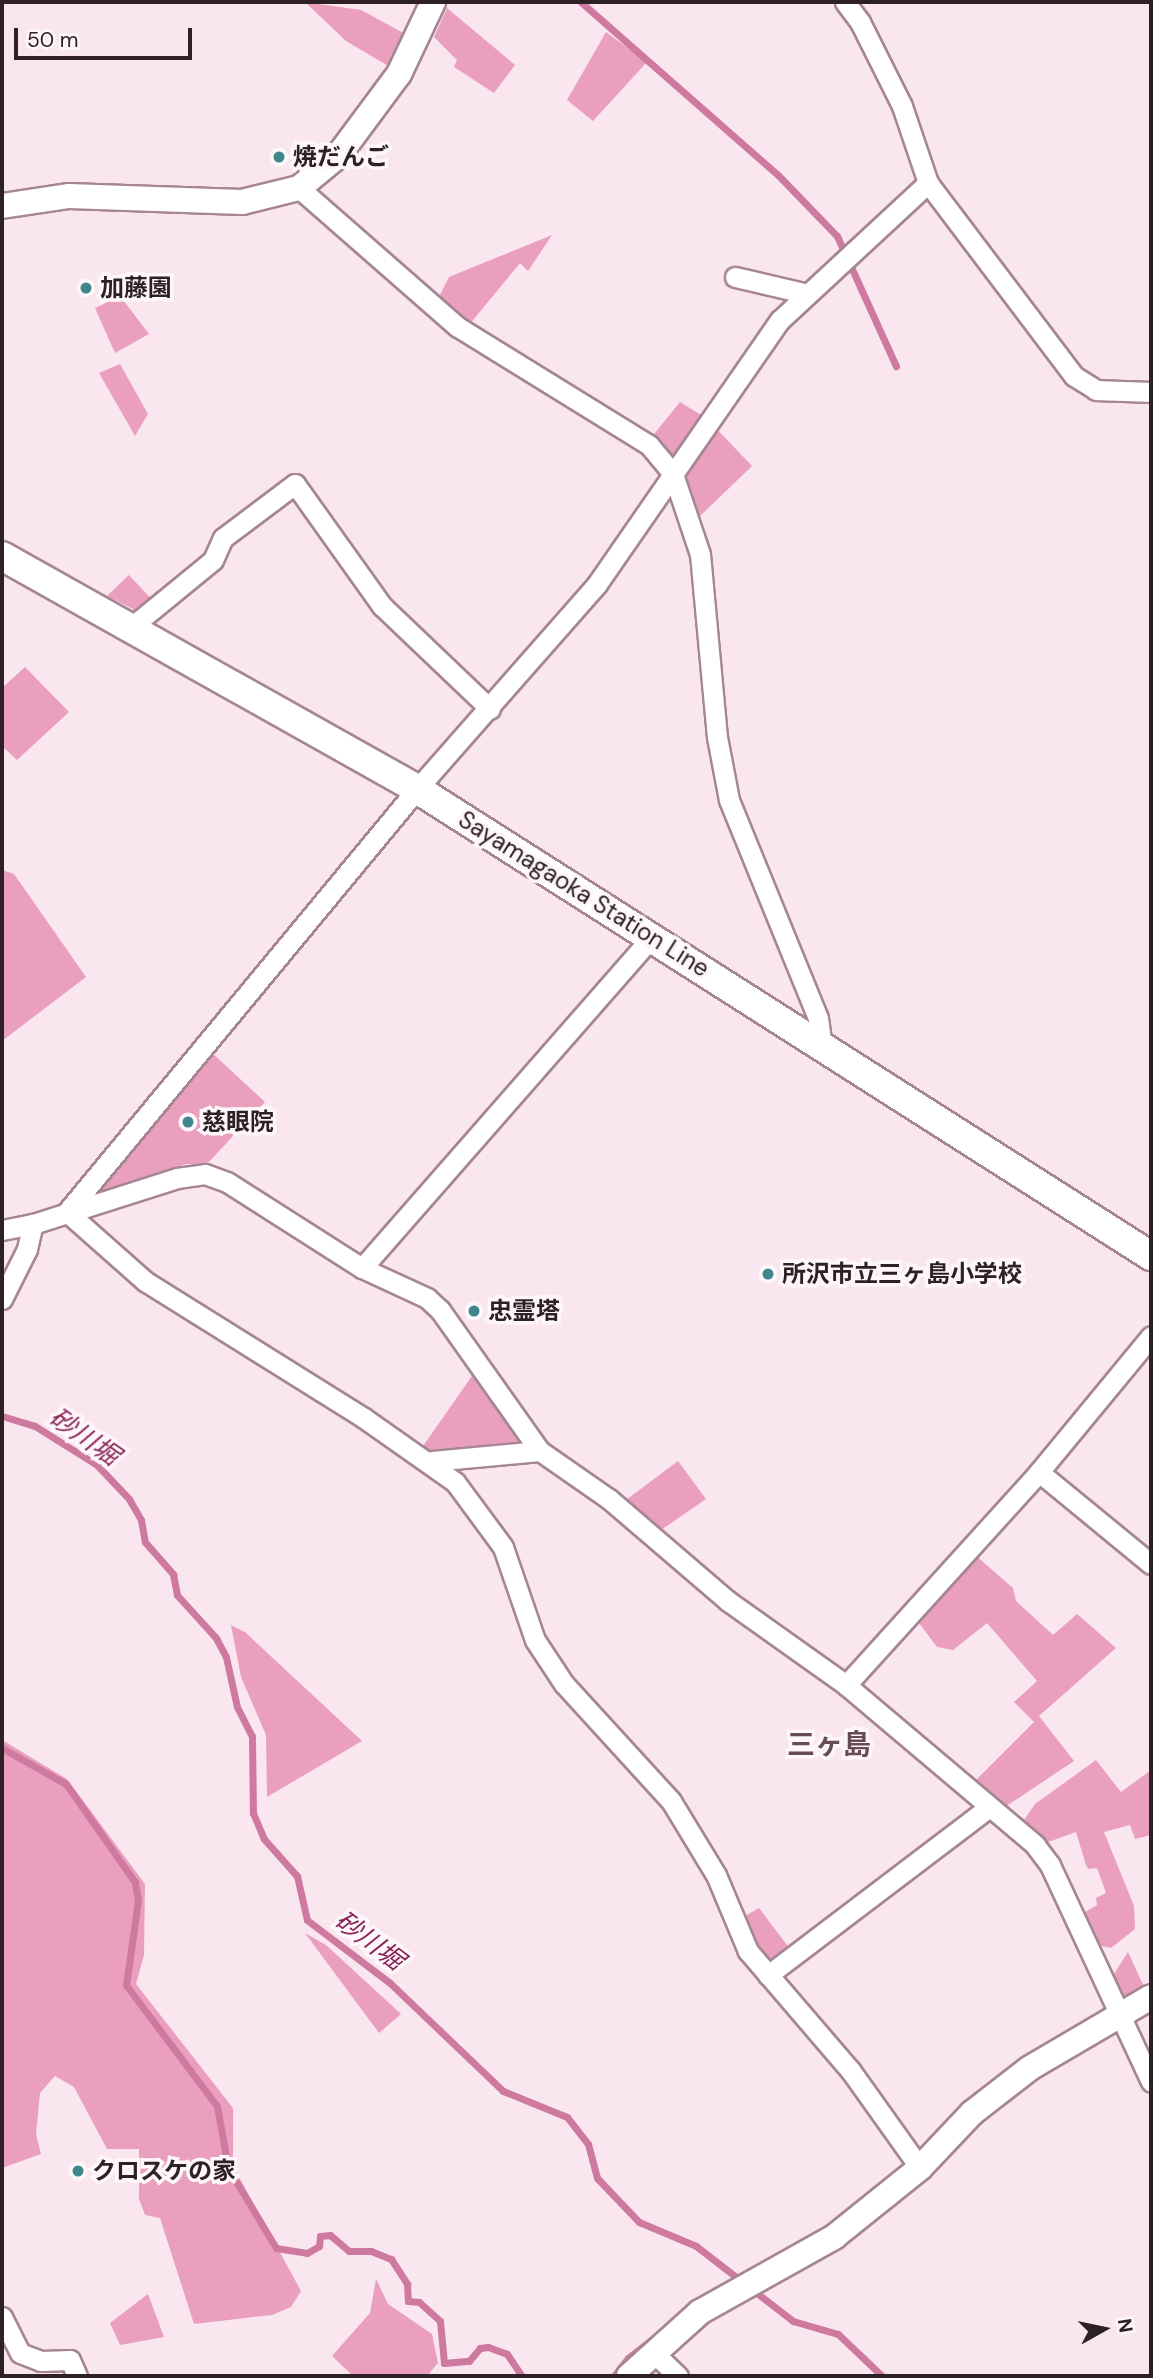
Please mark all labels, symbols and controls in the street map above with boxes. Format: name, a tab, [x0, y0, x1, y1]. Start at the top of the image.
scale bar	[18, 14, 196, 58]
text: 50 m	[27, 26, 78, 54]
place label: 焼だんご	[293, 143, 389, 171]
marker: 焼だんご	[271, 149, 287, 165]
place label: 加藤園	[100, 274, 172, 302]
marker: 加藤園	[78, 280, 94, 296]
street label: Sayamagaoka Station Line	[453, 805, 715, 983]
place label: 慈眼院	[202, 1108, 274, 1136]
marker: 慈眼院	[180, 1114, 196, 1130]
place label: 所沢市立三ヶ島小学校	[782, 1260, 1022, 1288]
marker: 所沢市立三ヶ島小学校	[760, 1266, 776, 1282]
place label: 忠霊塔	[488, 1297, 560, 1325]
marker: 忠霊塔	[466, 1303, 482, 1319]
water label: 砂川堀	[43, 1402, 125, 1472]
district label: 三ヶ島	[787, 1728, 871, 1762]
water label: 砂川堀	[328, 1905, 410, 1977]
place label: クロスケの家	[92, 2157, 236, 2185]
marker: クロスケの家	[70, 2163, 86, 2179]
north arrow	[1069, 2294, 1139, 2364]
text: N	[1112, 2317, 1139, 2334]

